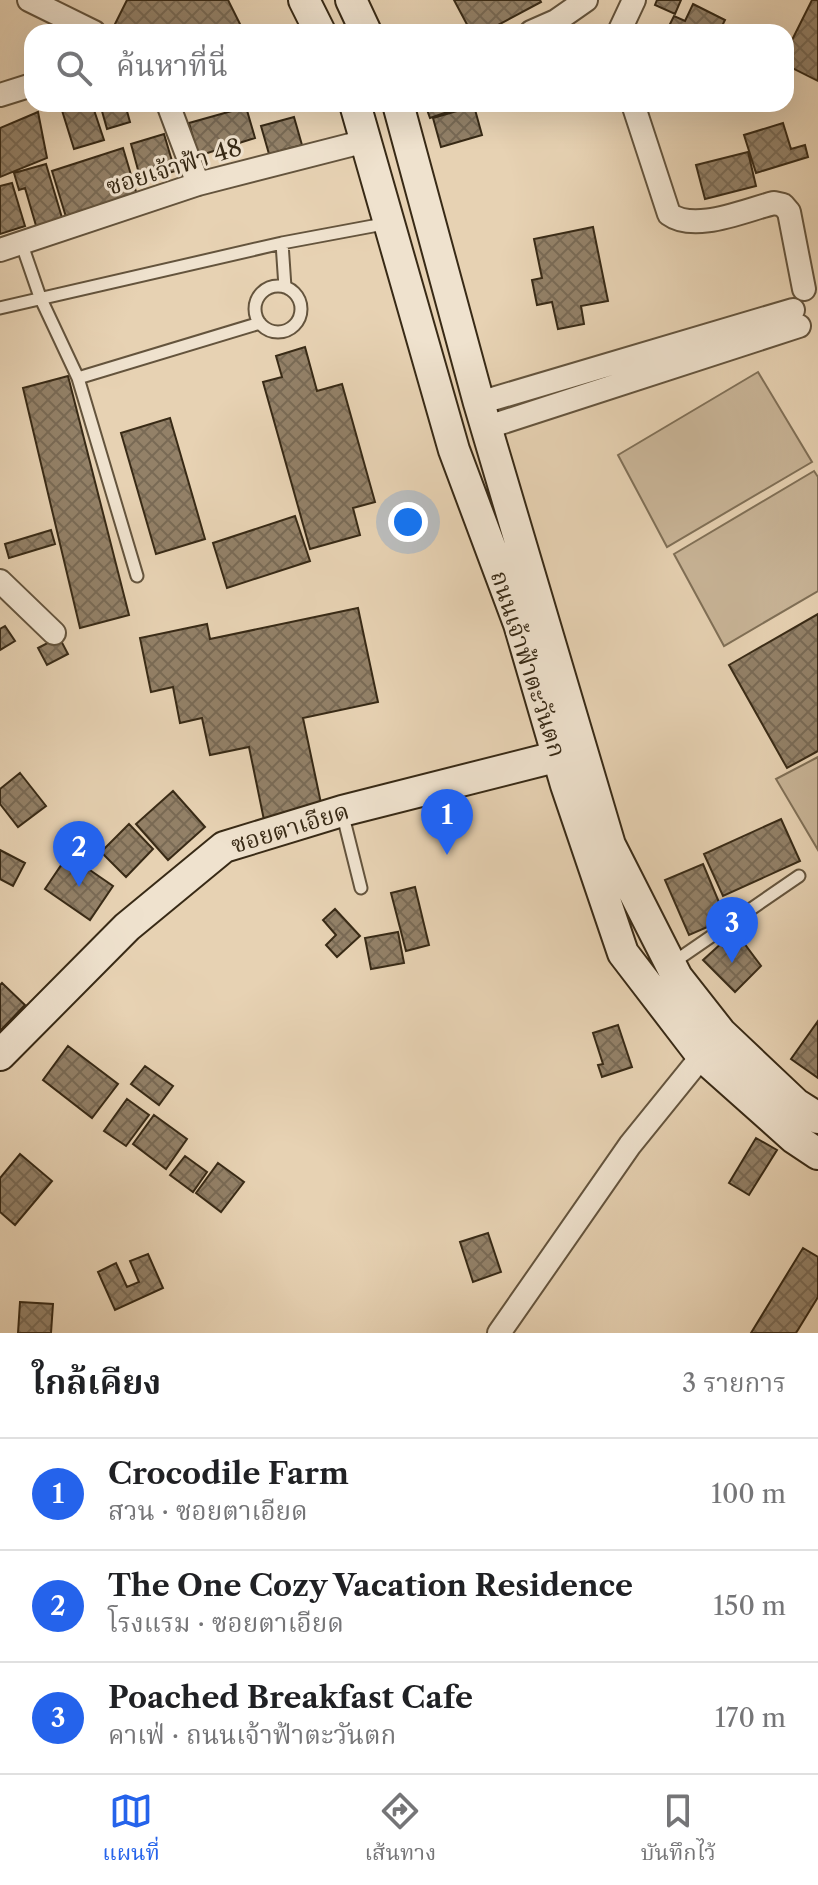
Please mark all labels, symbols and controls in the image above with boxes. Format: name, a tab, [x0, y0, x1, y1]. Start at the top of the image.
search box	[24, 24, 794, 112]
icon: search	[52, 46, 96, 90]
text: ค้นหาที่นี่	[116, 47, 228, 84]
street label: ซอยเจ้าฟ้า 48	[103, 132, 245, 201]
your location	[388, 502, 428, 542]
street label: ถนนเจ้าฟ้าตะวันตก	[485, 567, 572, 761]
pin: 1	[421, 789, 473, 855]
street label: ซอยตาเอียด	[227, 796, 352, 859]
pin: 2	[53, 821, 105, 887]
pin: 3	[706, 897, 758, 963]
text: ใกล้เคียง	[32, 1361, 161, 1403]
text: 3 รายการ	[682, 1367, 786, 1399]
text: Crocodile Farm	[108, 1455, 349, 1492]
text: 1	[52, 1478, 64, 1510]
text: 100 m	[711, 1478, 786, 1510]
text: สวน · ซอยตาเอียด	[108, 1495, 308, 1527]
text: The One Cozy Vacation Residence	[108, 1567, 633, 1604]
text: 2	[50, 1590, 66, 1622]
text: 150 m	[713, 1590, 786, 1622]
text: โรงแรม · ซอยตาเอียด	[108, 1607, 344, 1639]
text: Poached Breakfast Cafe	[108, 1679, 473, 1716]
text: 3	[51, 1702, 65, 1734]
text: 170 m	[715, 1702, 786, 1734]
text: คาเฟ่ · ถนนเจ้าฟ้าตะวันตก	[108, 1719, 396, 1751]
tab: แผนที่	[102, 1789, 160, 1872]
tab: เส้นทาง	[365, 1789, 436, 1872]
tab: บันทึกไว้	[641, 1789, 716, 1872]

